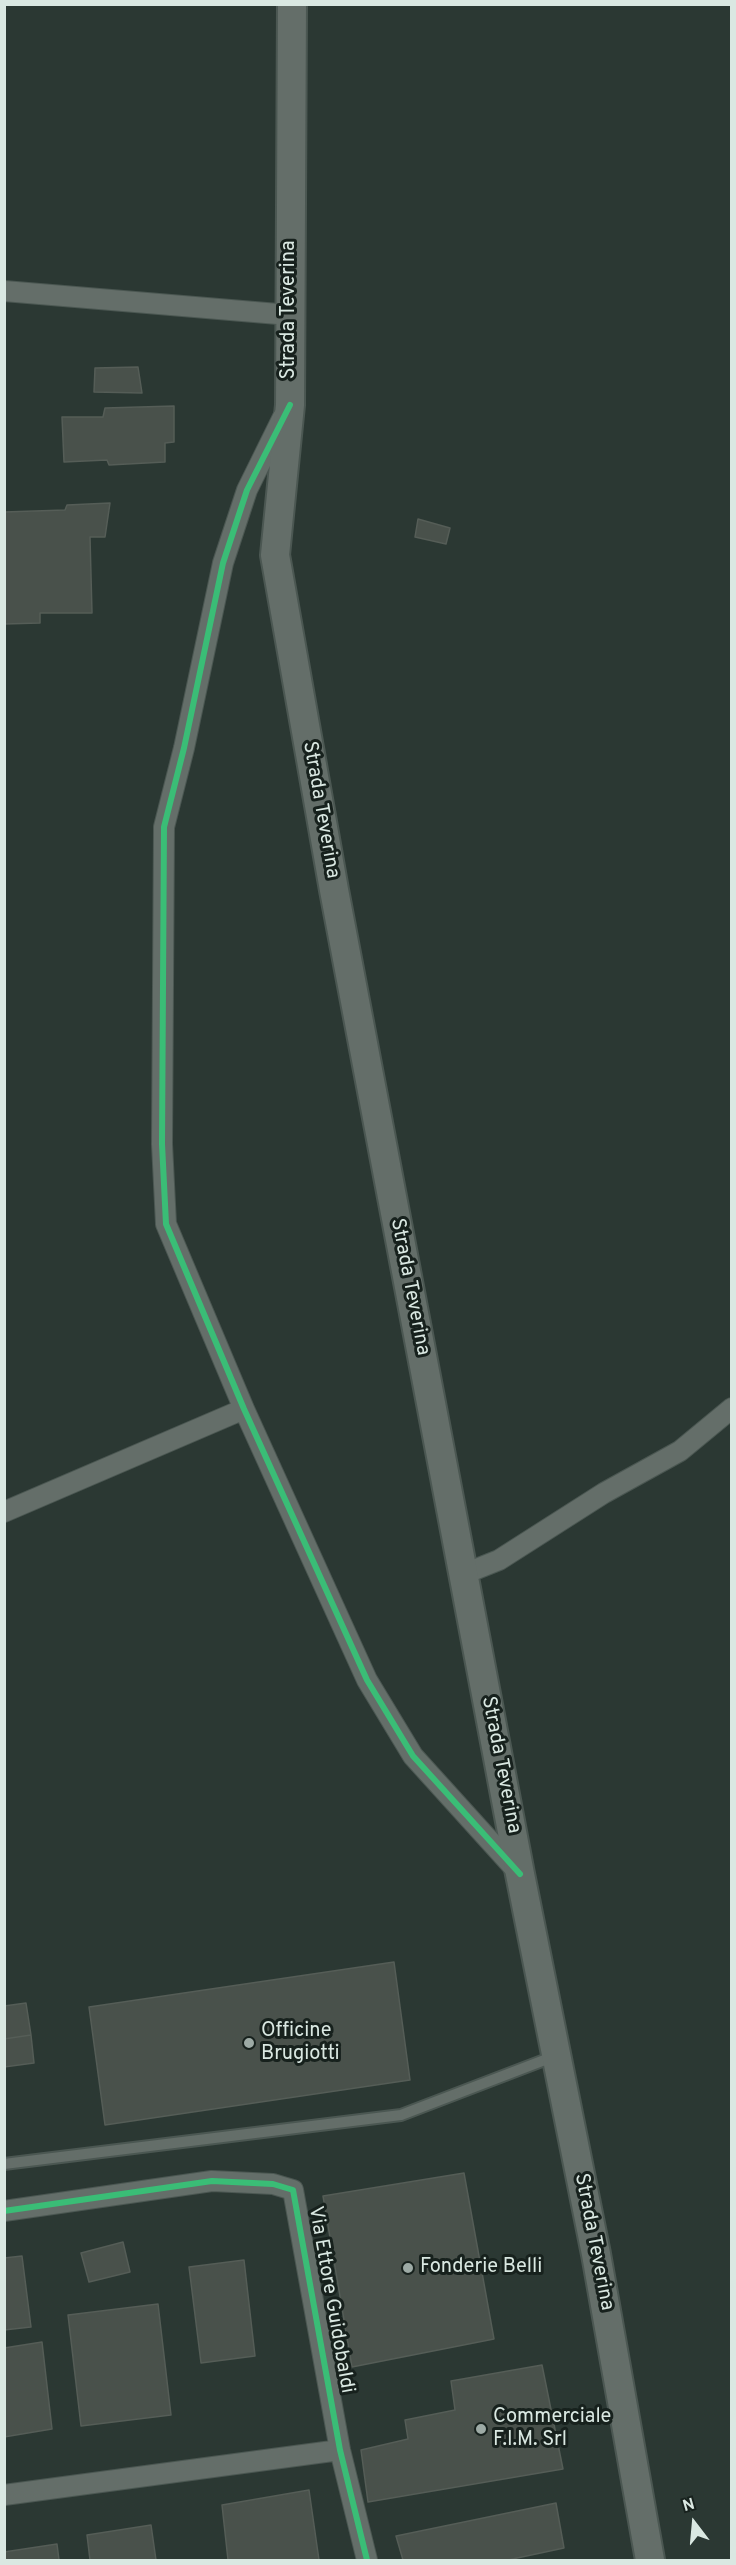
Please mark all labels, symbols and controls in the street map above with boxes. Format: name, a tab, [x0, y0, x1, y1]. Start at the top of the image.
street label: Strada Teverina	[278, 240, 302, 380]
street label: Strada Teverina	[296, 739, 344, 881]
street label: Strada Teverina	[384, 1216, 434, 1358]
street label: Strada Teverina	[475, 1694, 525, 1836]
place label: Officine Brugiotti	[261, 2020, 340, 2067]
marker: Officine Brugiotti	[242, 2036, 256, 2050]
street label: Strada Teverina	[568, 2171, 618, 2313]
street label: Via Ettore Guidobaldi	[302, 2204, 358, 2396]
place label: Fonderie Belli	[420, 2256, 542, 2280]
marker: Fonderie Belli	[401, 2261, 415, 2275]
place label: Commerciale F.I.M. Srl	[493, 2406, 611, 2453]
marker: Commerciale F.I.M. Srl	[474, 2422, 488, 2436]
north arrow	[664, 2493, 724, 2553]
text: N	[681, 2494, 697, 2517]

